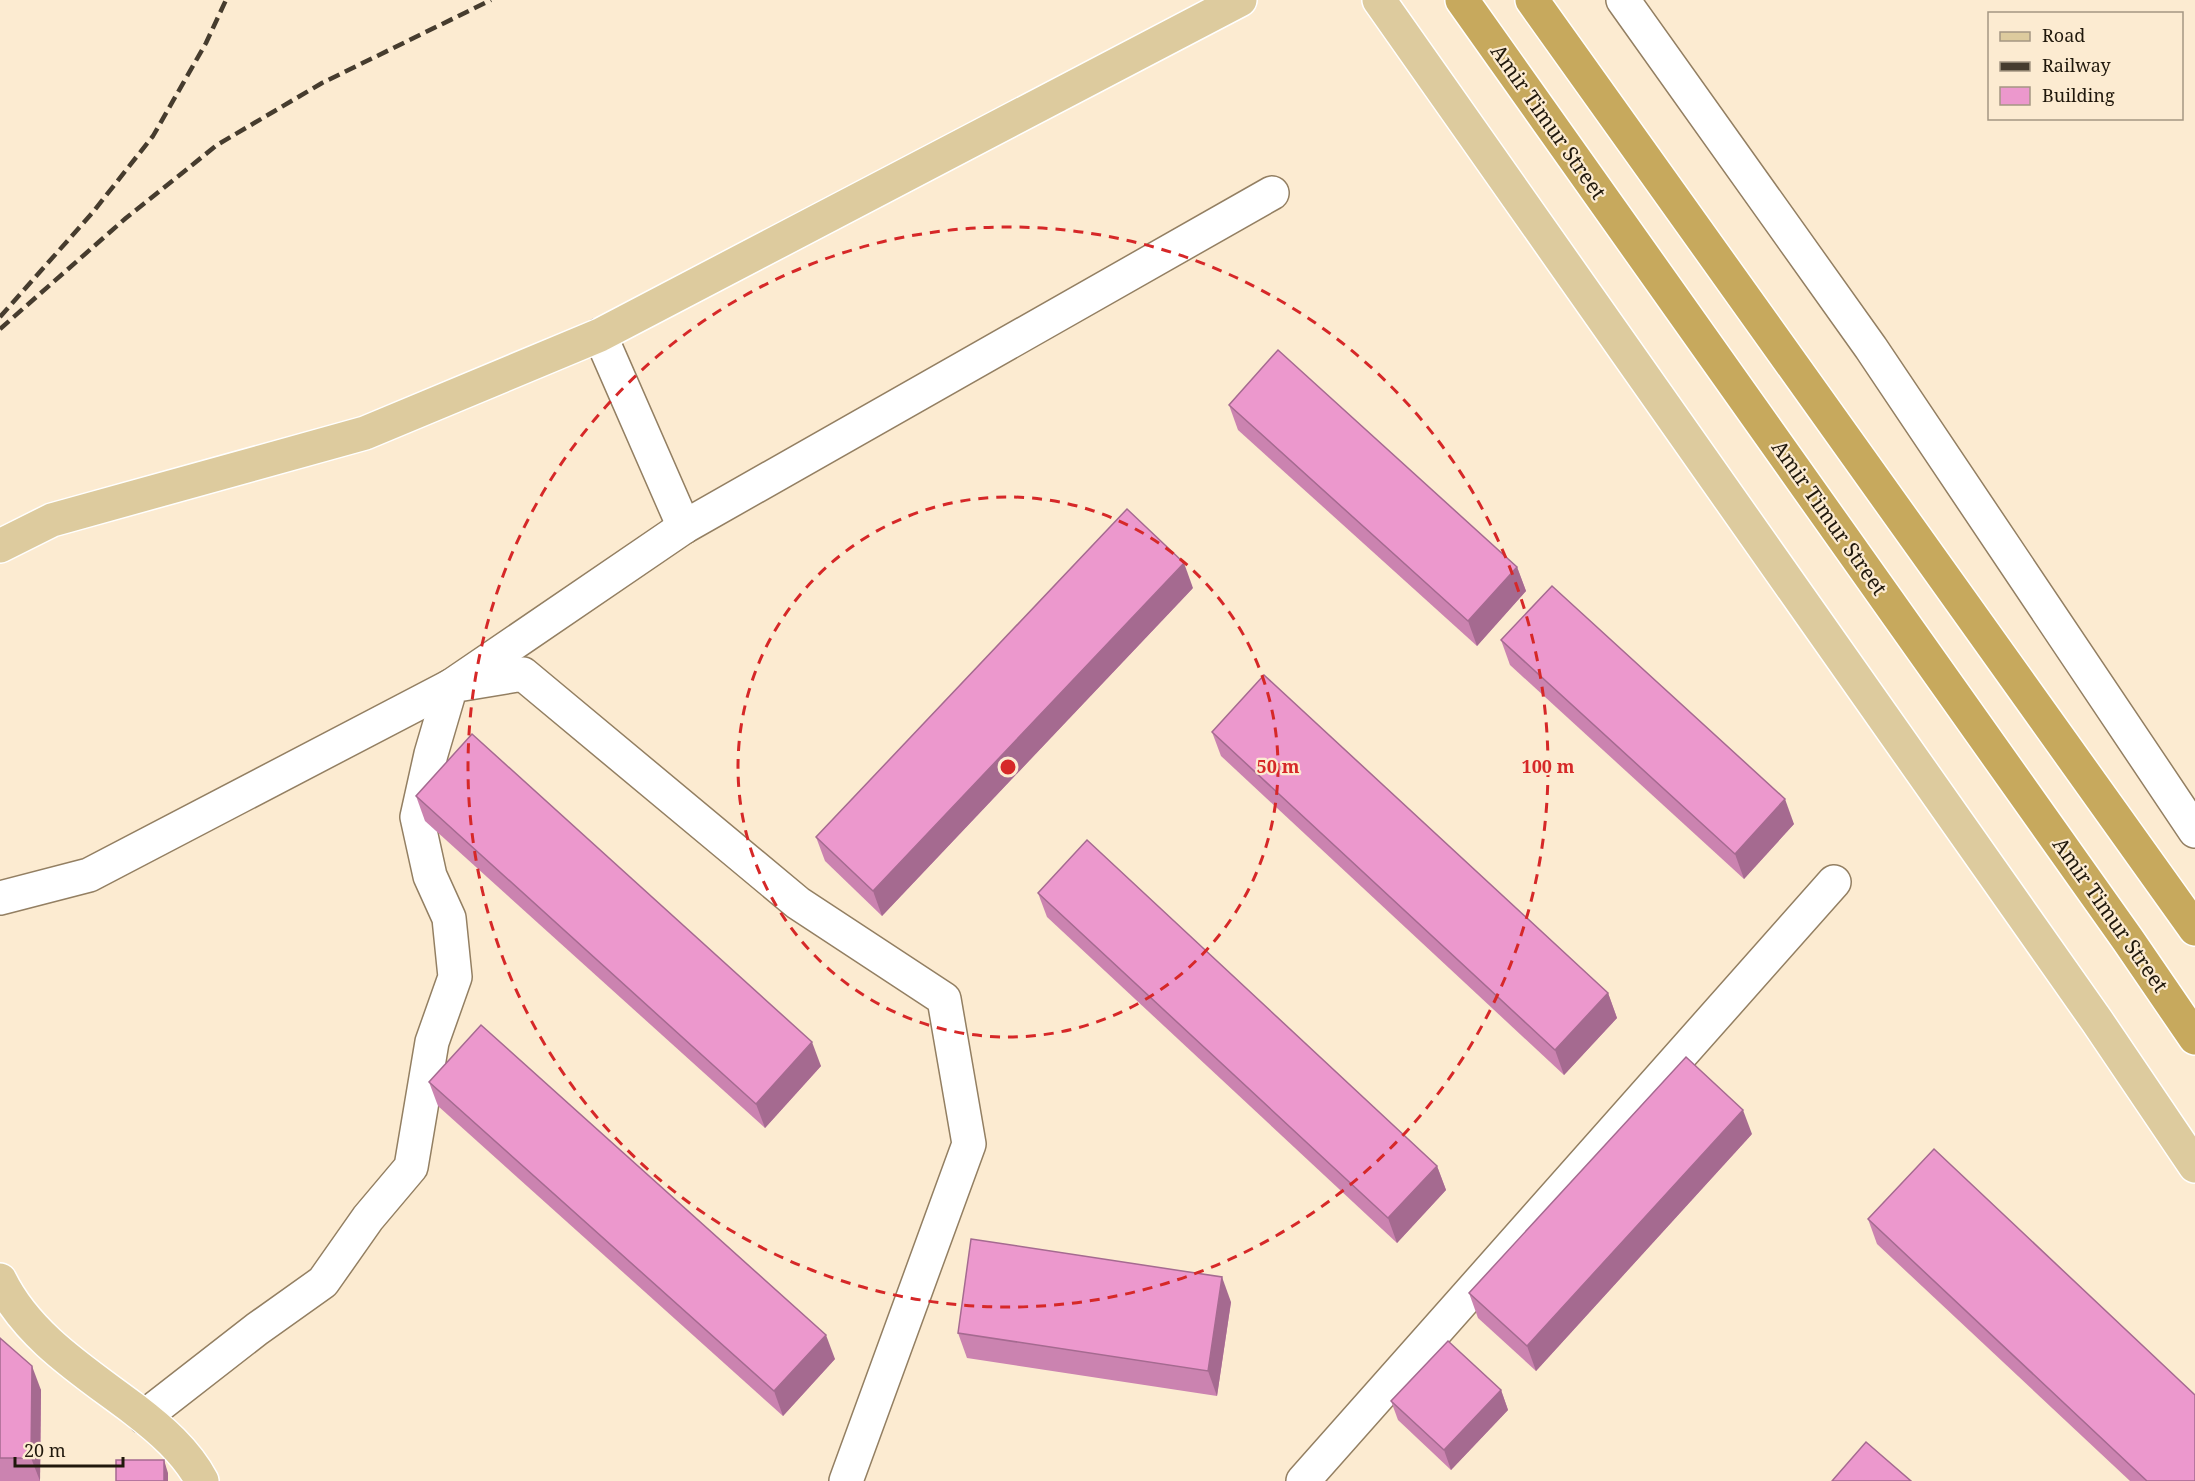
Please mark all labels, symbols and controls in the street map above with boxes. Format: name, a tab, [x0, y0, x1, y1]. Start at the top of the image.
legend	[1988, 12, 2183, 120]
text: Road	[2042, 23, 2085, 47]
street label: Amir Timur Street	[1485, 38, 1613, 205]
text: Railway	[2042, 53, 2112, 77]
text: Building	[2042, 83, 2115, 107]
street label: Amir Timur Street	[1766, 434, 1894, 601]
text: 50 m	[1257, 754, 1300, 778]
text: 100 m	[1522, 754, 1575, 778]
centre of rings	[998, 757, 1018, 777]
street label: Amir Timur Street	[2047, 831, 2175, 998]
scale bar	[15, 1430, 123, 1468]
text: 20 m	[24, 1438, 66, 1462]

